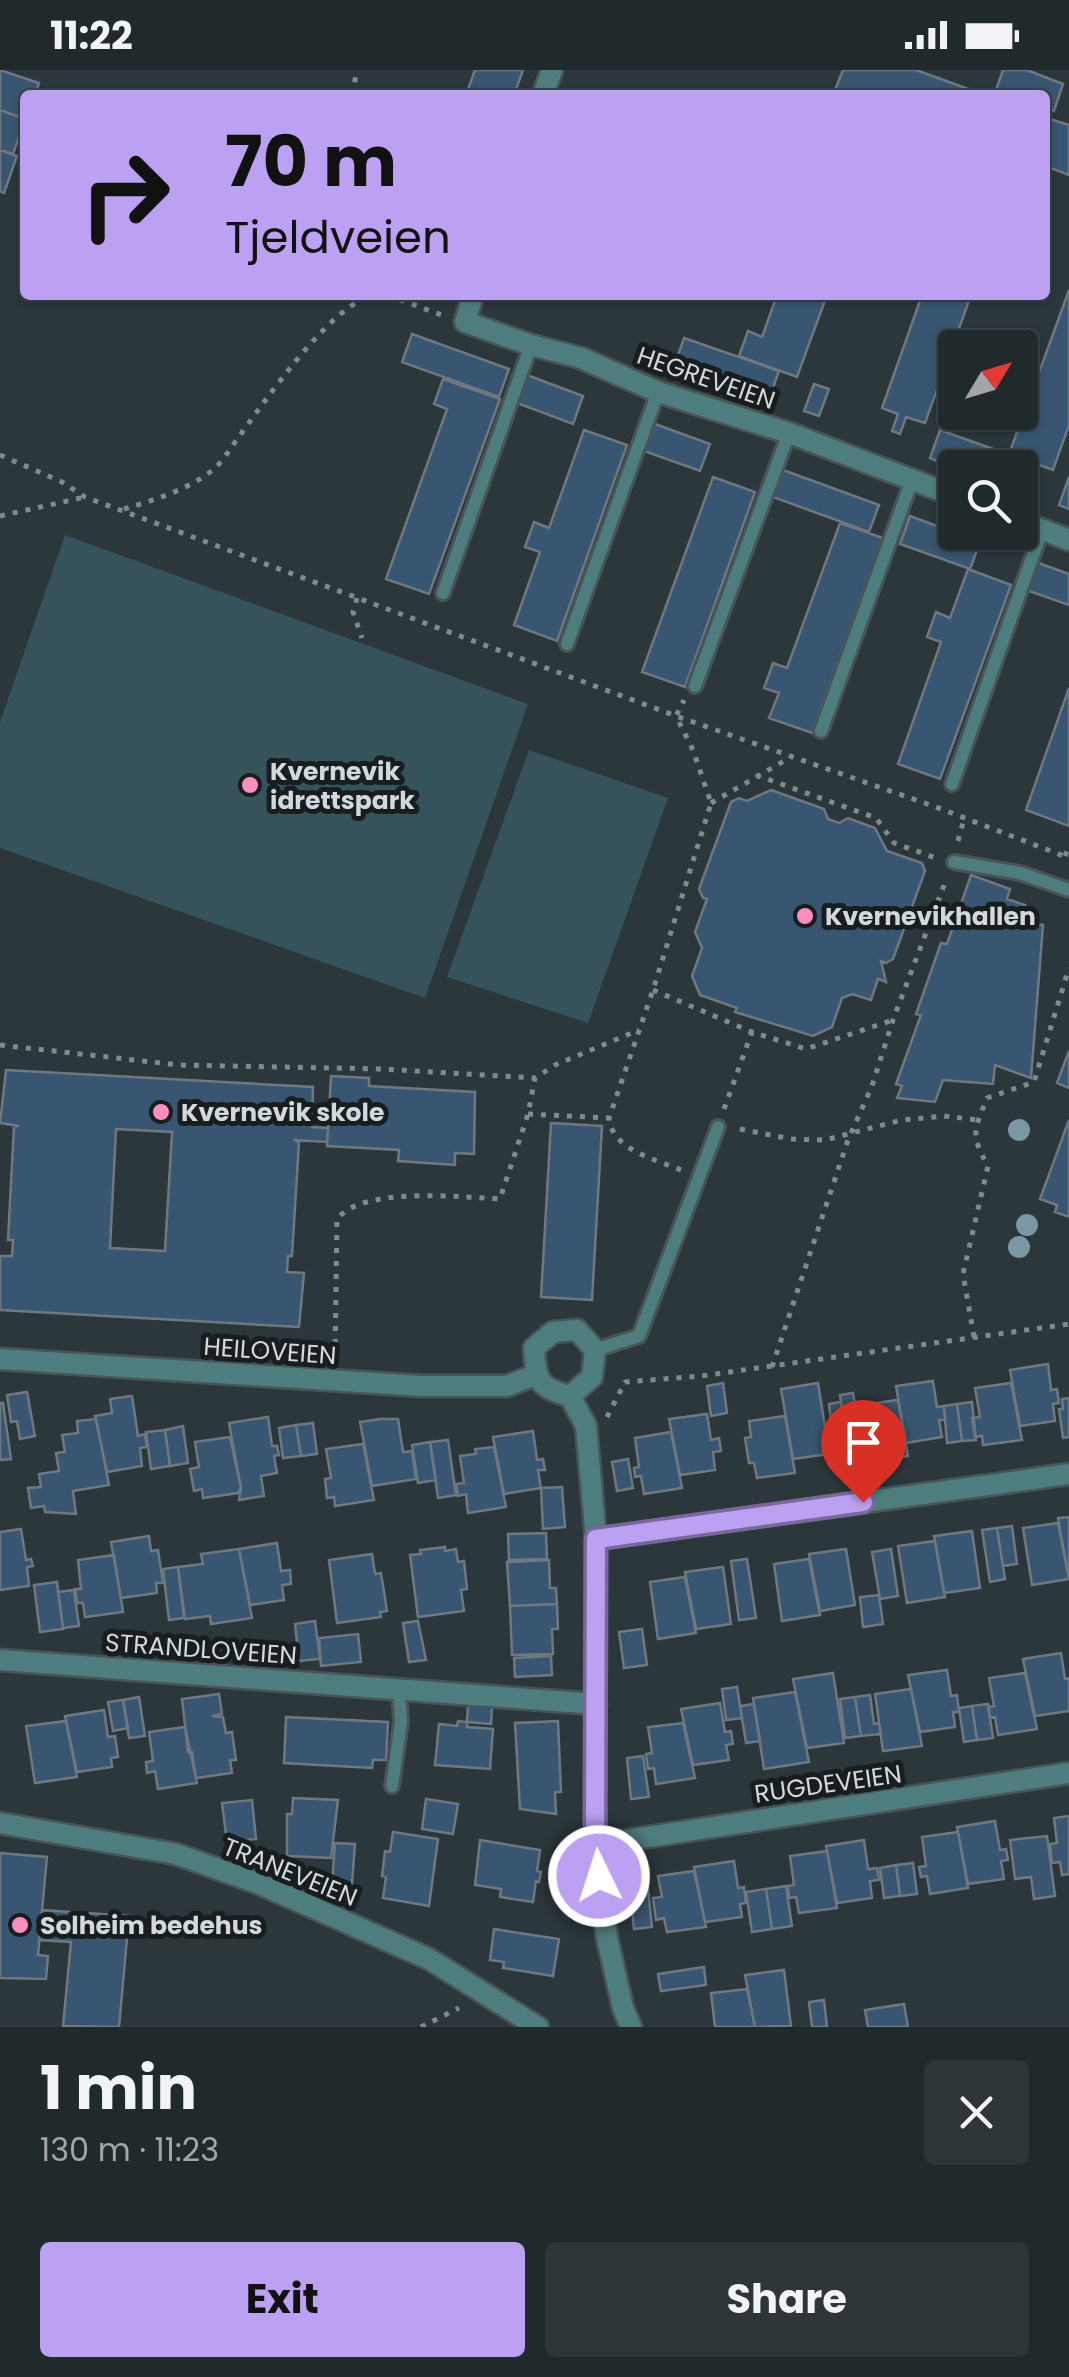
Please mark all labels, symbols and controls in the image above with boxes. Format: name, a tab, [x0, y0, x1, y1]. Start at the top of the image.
text: 11:22	[50, 9, 133, 62]
text: 70 m	[225, 112, 397, 211]
icon: right	[60, 130, 190, 260]
text: Tjeldveien	[225, 206, 451, 269]
north arrow	[938, 330, 1038, 430]
map controls	[938, 330, 1038, 550]
street label: HEGREVEIEN	[632, 338, 780, 418]
button: search	[938, 450, 1038, 550]
place label: Kvernevik idrettspark	[270, 754, 415, 818]
marker: Kvernevik idrettspark	[239, 774, 261, 796]
place label: Kvernevikhallen	[825, 899, 1036, 934]
marker: Kvernevikhallen	[794, 905, 816, 927]
place label: Kvernevik skole	[181, 1095, 384, 1130]
marker: Kvernevik skole	[150, 1101, 172, 1123]
street label: HEILOVEIEN	[202, 1329, 338, 1373]
pin	[821, 1400, 906, 1503]
icon: arrive	[836, 1415, 891, 1470]
street label: STRANDLOVEIEN	[104, 1625, 298, 1673]
street label: RUGDEVEIEN	[752, 1756, 904, 1812]
position arrow	[547, 1824, 651, 1928]
street label: TRANEVEIEN	[217, 1829, 363, 1915]
place label: Solheim bedehus	[40, 1908, 262, 1943]
marker: Solheim bedehus	[9, 1914, 31, 1936]
text: 1 min	[40, 2046, 197, 2130]
button: close	[924, 2060, 1029, 2165]
text: 130 m · 11:23	[40, 2127, 219, 2172]
button: Exit	[40, 2242, 525, 2357]
button: Share	[545, 2242, 1029, 2357]

